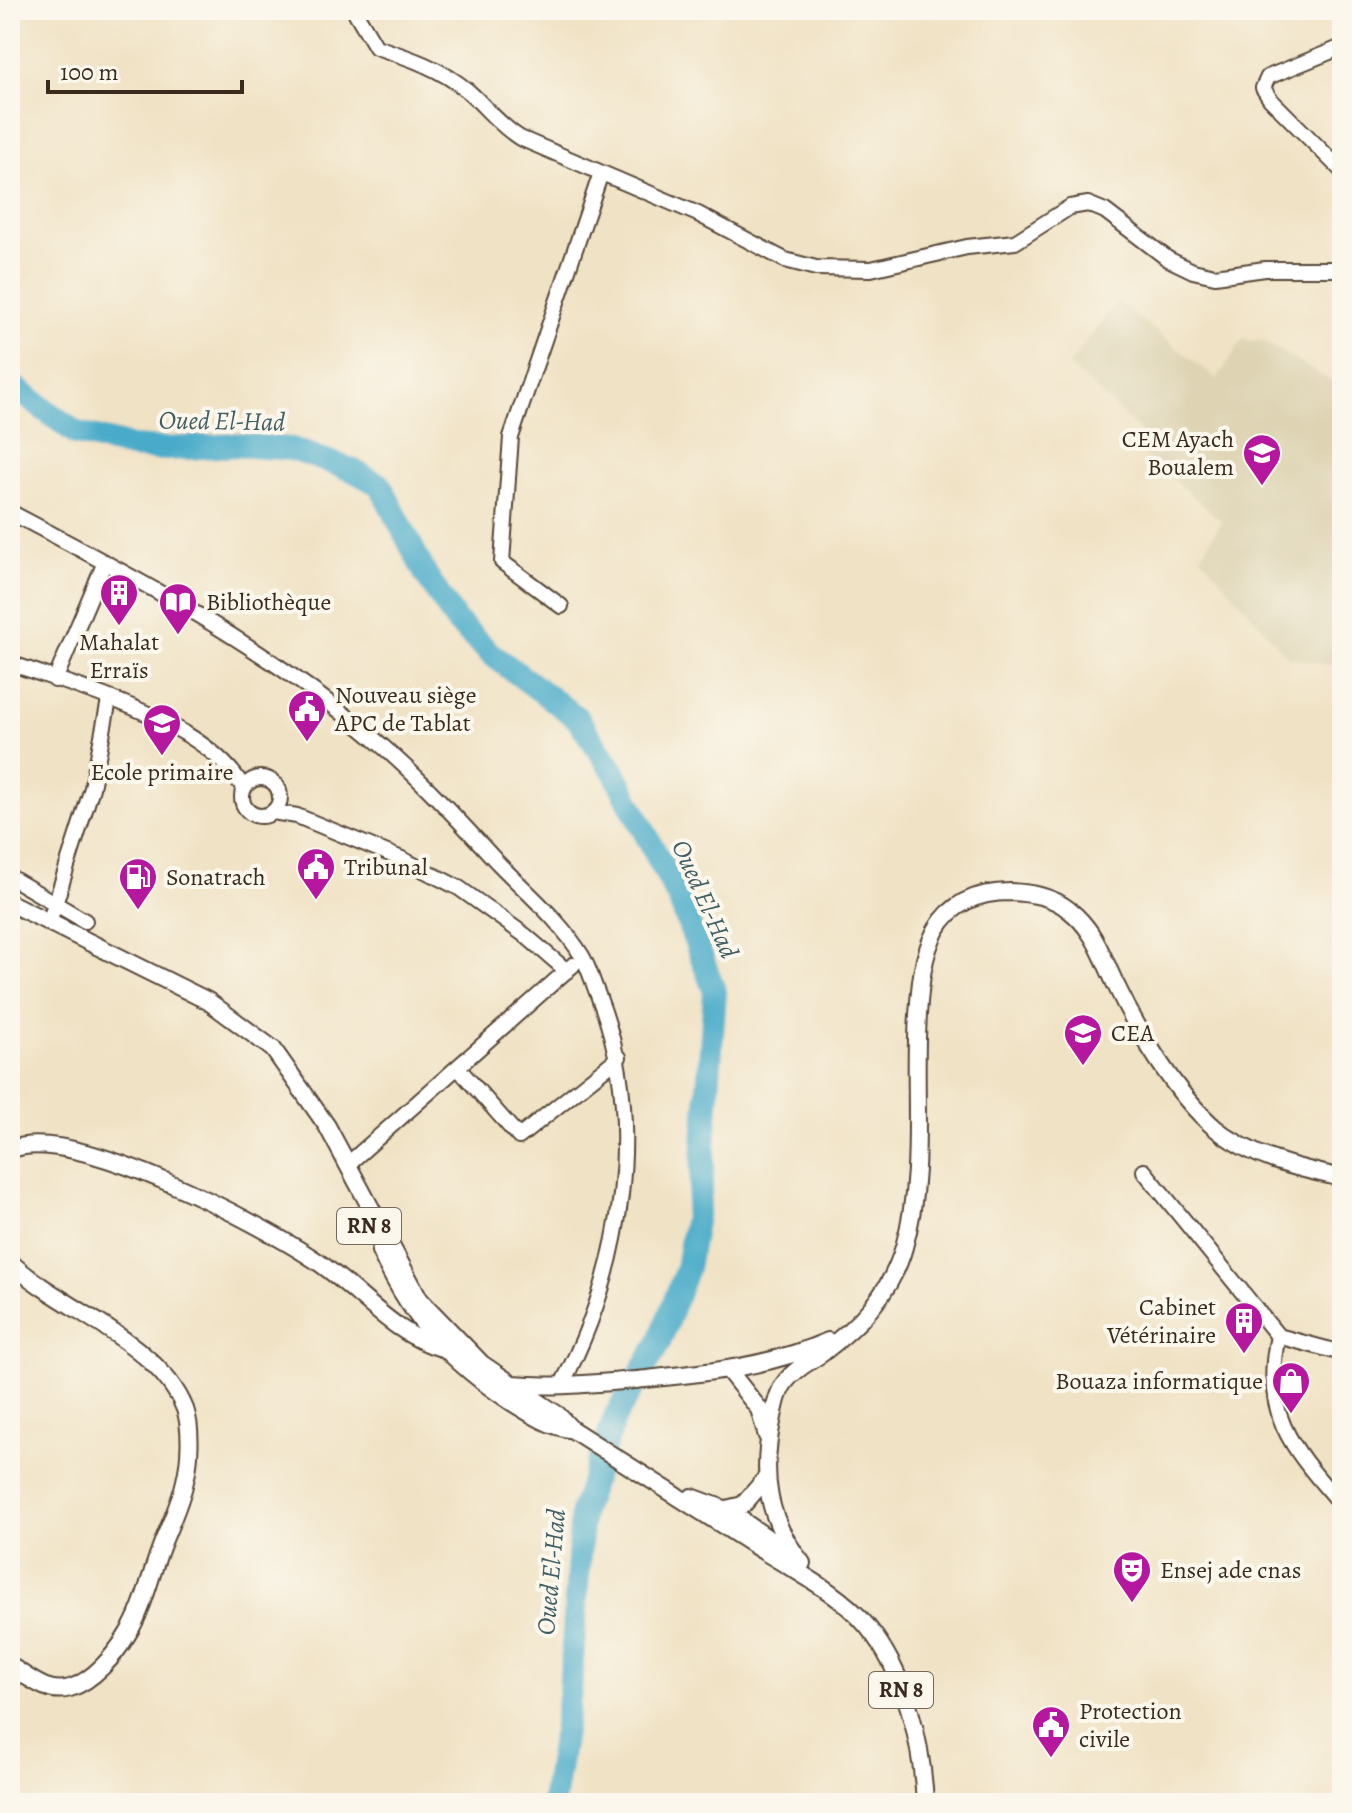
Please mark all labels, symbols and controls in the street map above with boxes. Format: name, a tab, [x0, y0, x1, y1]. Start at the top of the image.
scale bar	[48, 44, 242, 94]
text: 100 m	[60, 56, 119, 88]
water label: Oued El-Had	[158, 402, 286, 440]
place label: CEM Ayach Boualem	[1122, 423, 1234, 483]
school or university icon: CEM Ayach Boualem	[1241, 432, 1283, 487]
building icon: Mahalat Erraïs	[98, 572, 140, 627]
library icon: Bibliothèque	[157, 581, 199, 636]
place label: Bibliothèque	[206, 586, 331, 618]
place label: Mahalat Erraïs	[79, 626, 159, 686]
place label: Nouveau siège APC de Tablat	[334, 679, 476, 739]
public building icon: Nouveau siège APC de Tablat	[286, 688, 328, 743]
school or university icon: Ecole primaire	[141, 702, 183, 757]
place label: Ecole primaire	[91, 756, 233, 788]
water label: Oued El-Had	[663, 834, 747, 964]
public building icon: Tribunal	[295, 846, 337, 901]
place label: Tribunal	[344, 851, 428, 883]
fuel station icon: Sonatrach	[117, 856, 159, 911]
place label: Sonatrach	[166, 861, 266, 893]
school or university icon: CEA	[1062, 1012, 1104, 1067]
place label: CEA	[1111, 1017, 1155, 1049]
road number: RN 8	[337, 1208, 401, 1244]
place label: Cabinet Vétérinaire	[1106, 1291, 1216, 1351]
building icon: Cabinet Vétérinaire	[1223, 1300, 1265, 1355]
shop icon: Bouaza informatique	[1270, 1360, 1312, 1415]
place label: Bouaza informatique	[1055, 1365, 1263, 1397]
water label: Oued El-Had	[528, 1507, 574, 1637]
theatre icon: Ensej ade cnas	[1111, 1549, 1153, 1604]
place label: Ensej ade cnas	[1160, 1554, 1302, 1586]
road number: RN 8	[869, 1672, 933, 1708]
place label: Protection civile	[1079, 1695, 1182, 1755]
public building icon: Protection civile	[1030, 1704, 1072, 1759]

